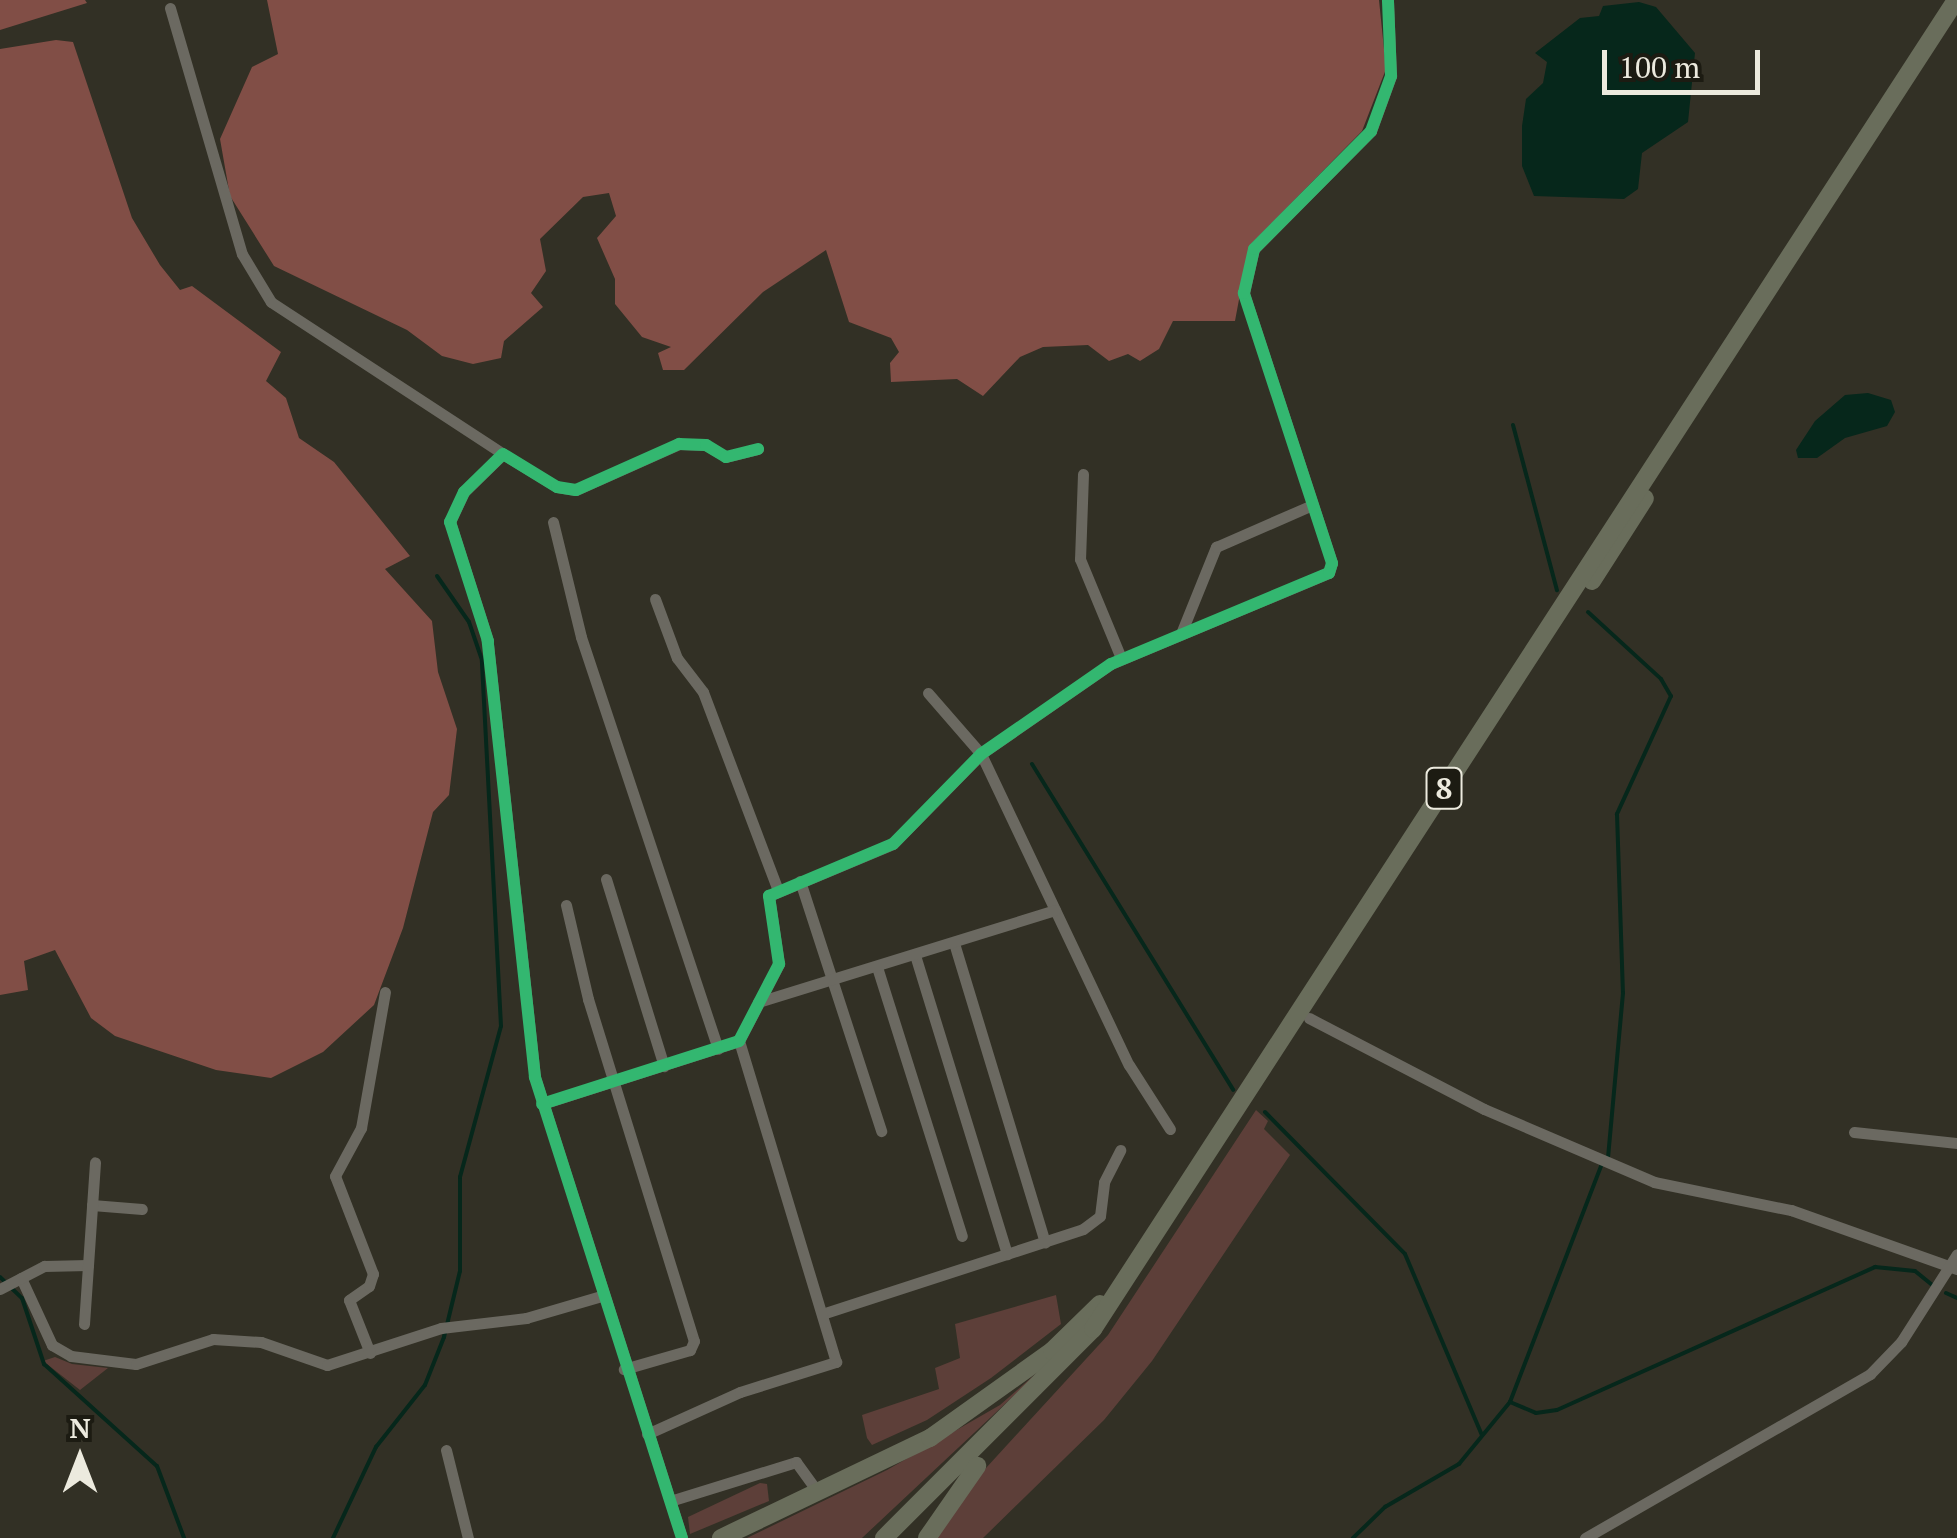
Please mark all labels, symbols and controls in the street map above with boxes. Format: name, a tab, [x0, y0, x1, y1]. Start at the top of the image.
scale bar	[1607, 30, 1764, 92]
text: 100 m	[1619, 47, 1700, 87]
road number: 8	[1424, 763, 1464, 813]
north arrow	[30, 1408, 130, 1508]
text: N	[69, 1409, 91, 1446]

